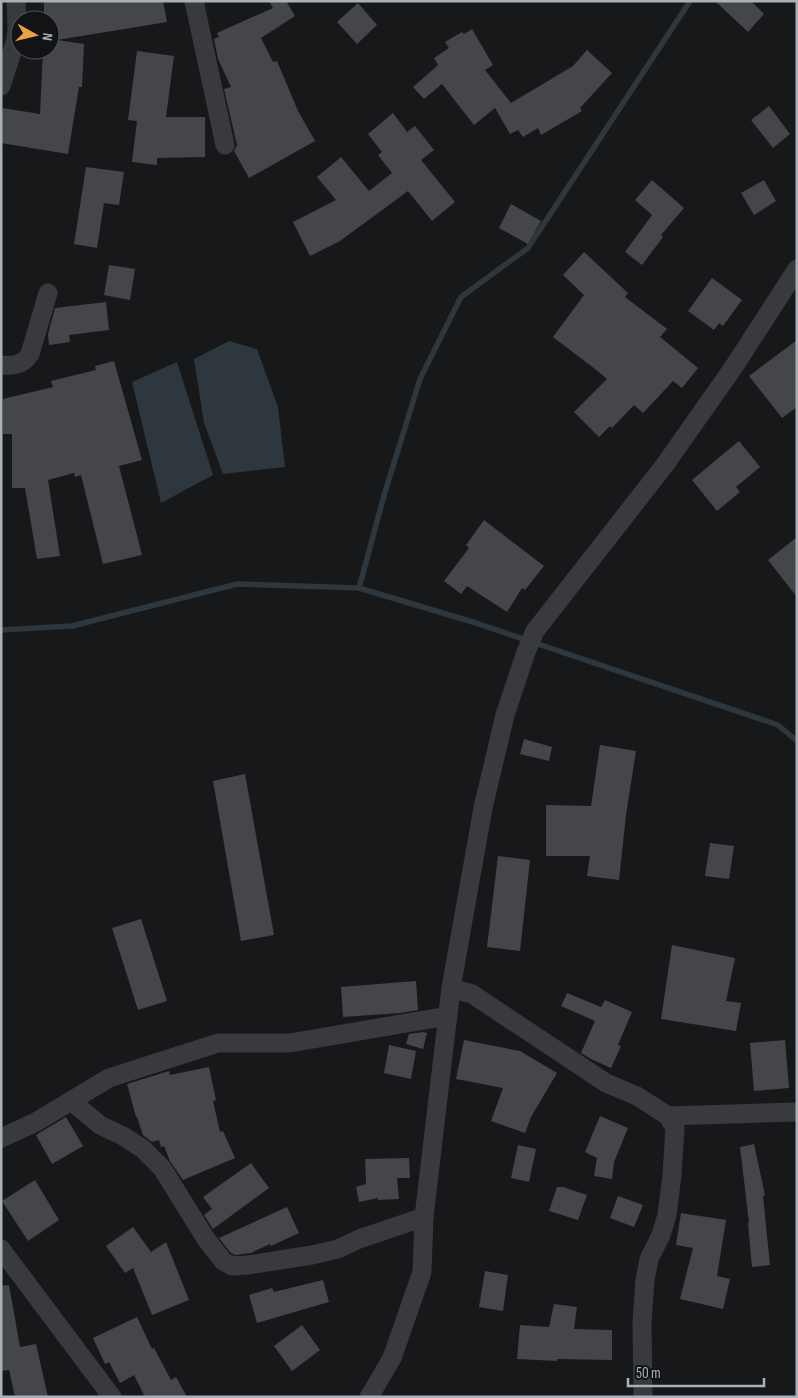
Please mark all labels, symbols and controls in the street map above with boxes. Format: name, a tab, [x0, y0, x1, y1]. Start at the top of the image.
north arrow	[10, 10, 60, 60]
text: N	[38, 32, 56, 42]
scale bar	[628, 1356, 764, 1388]
text: 50 m	[636, 1364, 661, 1383]

